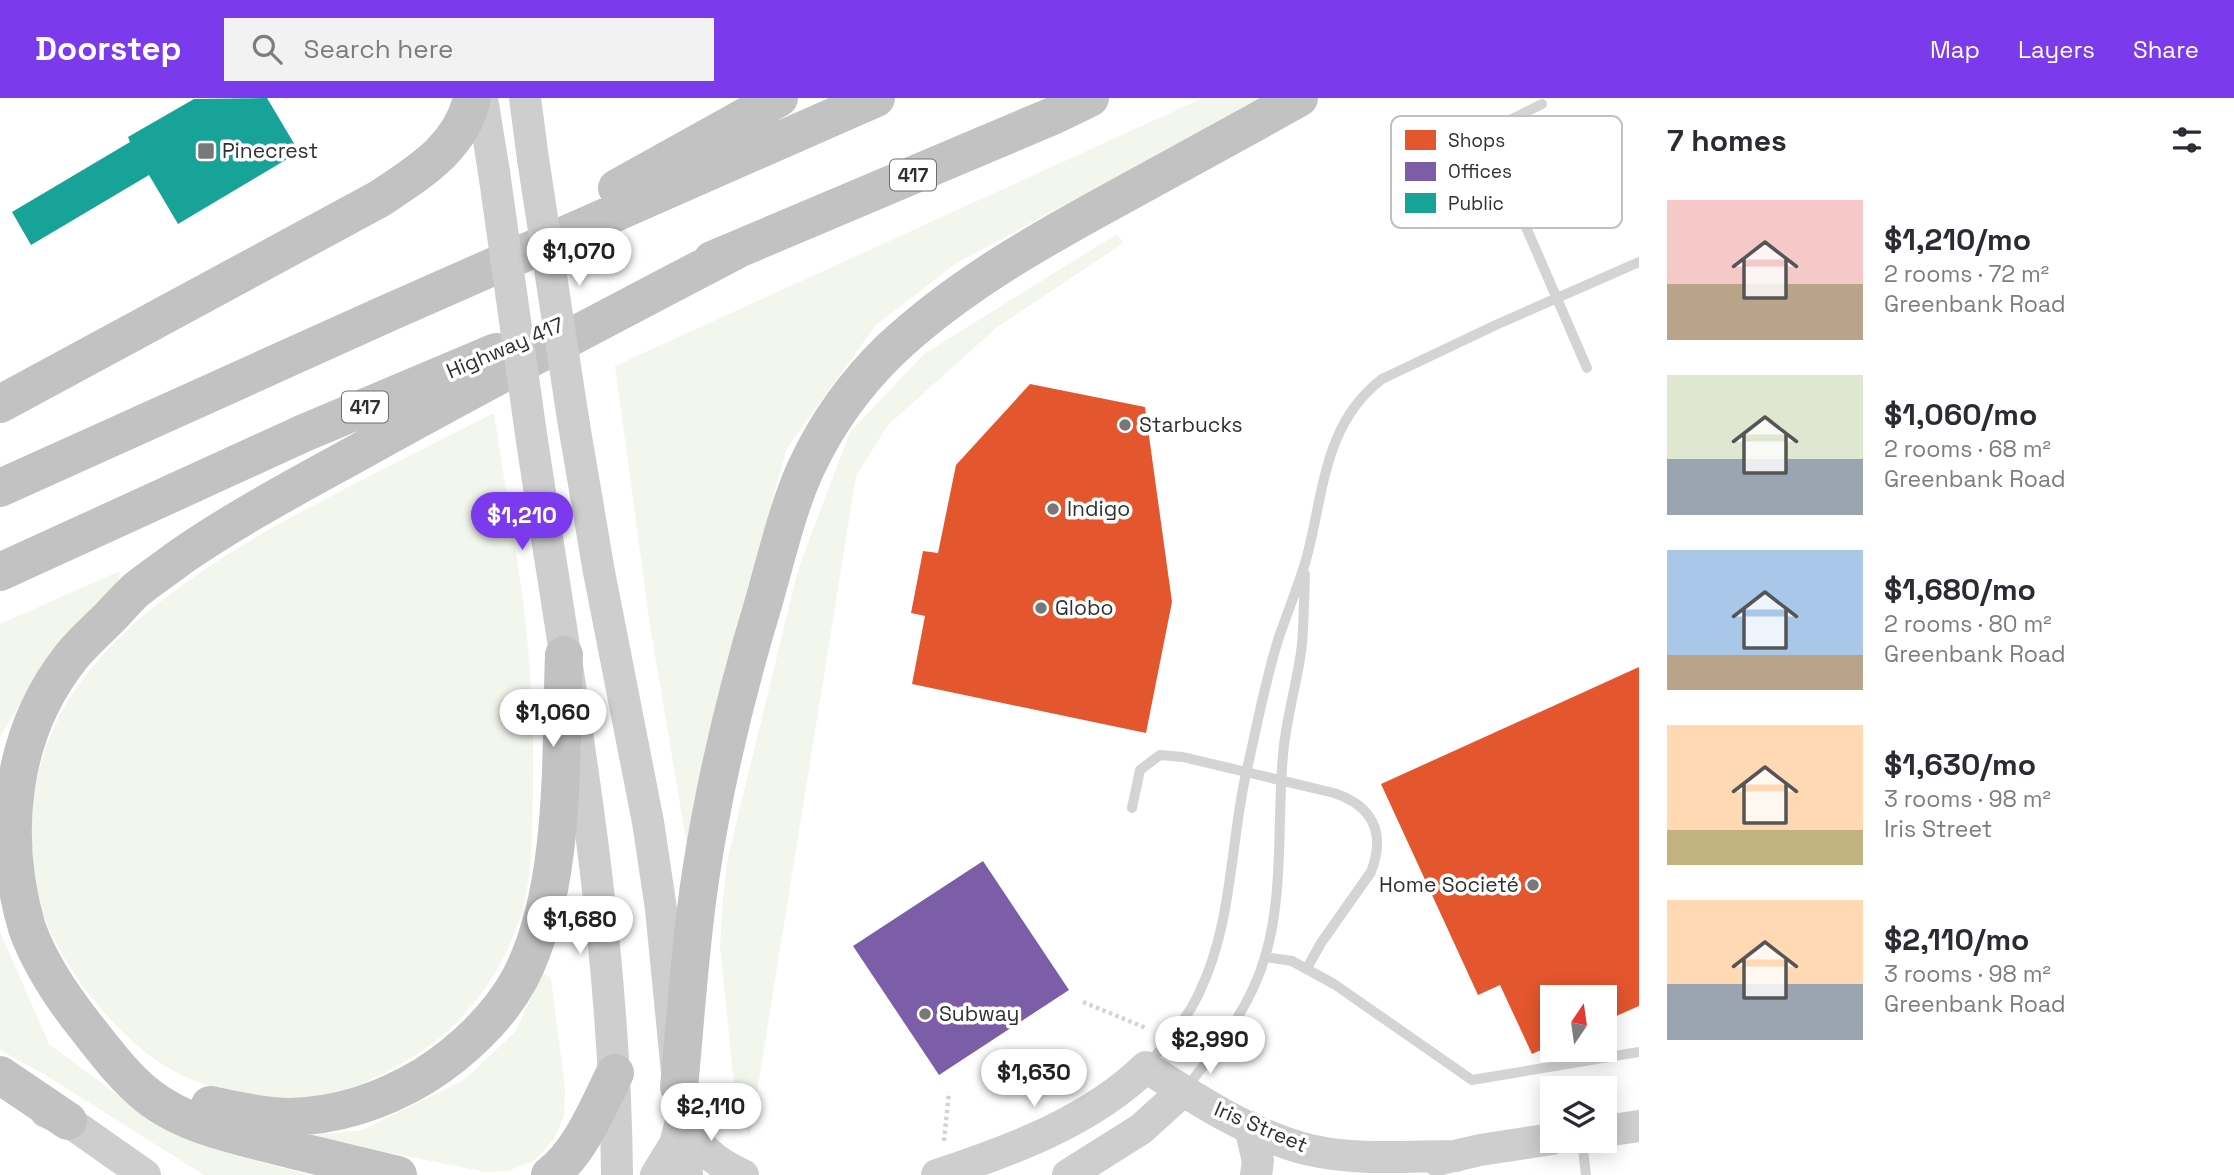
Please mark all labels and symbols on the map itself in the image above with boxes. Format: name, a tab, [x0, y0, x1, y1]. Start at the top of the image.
legend	[1391, 116, 1622, 228]
text: Shops	[1448, 128, 1505, 153]
place label: Pinecrest	[222, 137, 318, 164]
marker: Pinecrest	[196, 141, 216, 161]
road number: 417	[890, 159, 936, 190]
text: Offices	[1448, 159, 1512, 184]
text: Public	[1448, 191, 1504, 216]
pin: $1,070	[522, 228, 636, 288]
street label: Highway 417	[442, 311, 568, 384]
road number: 417	[342, 392, 388, 422]
place label: Starbucks	[1139, 411, 1243, 438]
marker: Starbucks	[1117, 417, 1133, 433]
pin: $1,210	[465, 492, 579, 552]
place label: Indigo	[1067, 495, 1130, 522]
marker: Indigo	[1045, 501, 1061, 517]
place label: Globo	[1055, 594, 1114, 621]
marker: Globo	[1033, 600, 1049, 616]
pin: $1,060	[496, 690, 610, 749]
place label: Home Societé	[1379, 871, 1519, 898]
marker: Home Societé	[1525, 877, 1541, 893]
pin: $1,680	[523, 896, 637, 956]
north arrow	[1540, 985, 1617, 1062]
place label: Subway	[939, 1000, 1019, 1027]
marker: Subway	[917, 1006, 933, 1022]
pin: $2,990	[1153, 1016, 1267, 1076]
pin: $1,630	[977, 1049, 1091, 1109]
pin: $2,110	[654, 1084, 768, 1143]
street label: Iris Street	[1210, 1095, 1312, 1158]

